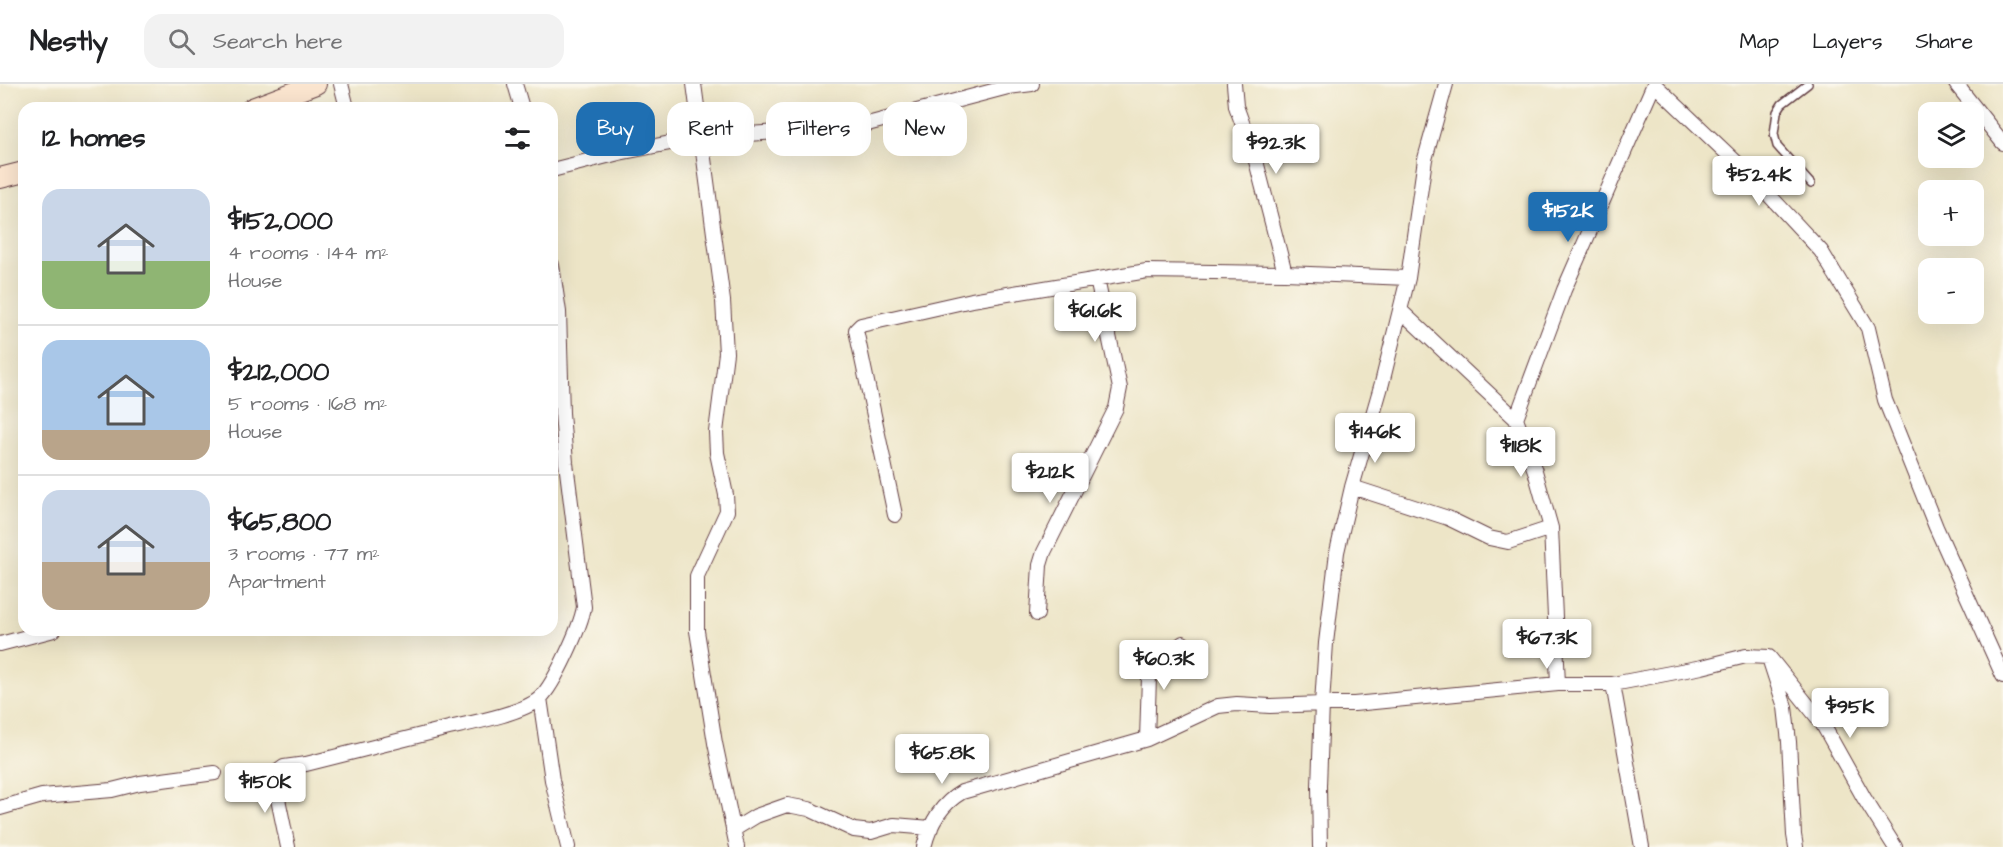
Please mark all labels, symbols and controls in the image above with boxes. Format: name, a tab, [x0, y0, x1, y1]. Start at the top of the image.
search box	[144, 14, 564, 68]
text: Nestly	[30, 22, 108, 61]
icon: search	[165, 25, 198, 58]
text: Search here	[213, 26, 343, 57]
text: Map	[1739, 27, 1779, 56]
text: Layers	[1812, 27, 1882, 56]
text: Share	[1915, 27, 1973, 56]
chip: Buy	[576, 102, 655, 156]
chip: Rent	[667, 102, 754, 156]
chip: Filters	[766, 102, 871, 156]
chip: New	[883, 102, 967, 156]
map controls	[1918, 102, 1984, 324]
button: layers	[1918, 102, 1984, 168]
text: 12 homes	[42, 120, 145, 156]
icon: filters	[501, 122, 534, 155]
pin: $92.3K	[1227, 124, 1325, 175]
text: $92.3K	[1246, 129, 1306, 157]
pin: $52.4K	[1710, 156, 1808, 207]
text: $52.4K	[1726, 161, 1792, 189]
button: +	[1918, 180, 1984, 246]
pin: $152K	[1526, 192, 1610, 243]
text: $152K	[1542, 197, 1594, 225]
text: $152,000	[228, 203, 333, 239]
icon: home	[90, 213, 162, 285]
text: 4 rooms · 144 m²	[228, 239, 388, 267]
button: −	[1918, 258, 1984, 324]
text: House	[228, 267, 282, 295]
pin: $61.6K	[1046, 292, 1144, 343]
text: $61.6K	[1068, 297, 1122, 325]
text: $212,000	[228, 354, 329, 390]
icon: home	[90, 364, 162, 436]
text: 5 rooms · 168 m²	[228, 390, 387, 418]
pin: $146K	[1333, 413, 1417, 464]
text: House	[228, 418, 282, 446]
text: $146K	[1349, 418, 1401, 446]
pin: $118K	[1479, 427, 1563, 478]
text: $118K	[1500, 432, 1542, 460]
pin: $212K	[1008, 453, 1092, 504]
text: $212K	[1026, 458, 1074, 486]
text: $65,800	[228, 504, 331, 540]
icon: home	[90, 514, 162, 586]
text: 3 rooms · 77 m²	[228, 540, 380, 568]
text: Apartment	[228, 568, 326, 596]
pin: $67.3K	[1498, 619, 1596, 670]
text: $67.3K	[1516, 624, 1578, 652]
pin: $60.3K	[1115, 640, 1213, 691]
text: $60.3K	[1133, 645, 1195, 673]
pin: $95K	[1814, 688, 1886, 739]
text: $95K	[1826, 693, 1874, 721]
pin: $65.8K	[893, 734, 991, 785]
text: $65.8K	[909, 739, 975, 767]
pin: $150K	[223, 763, 307, 814]
text: $150K	[239, 768, 291, 796]

